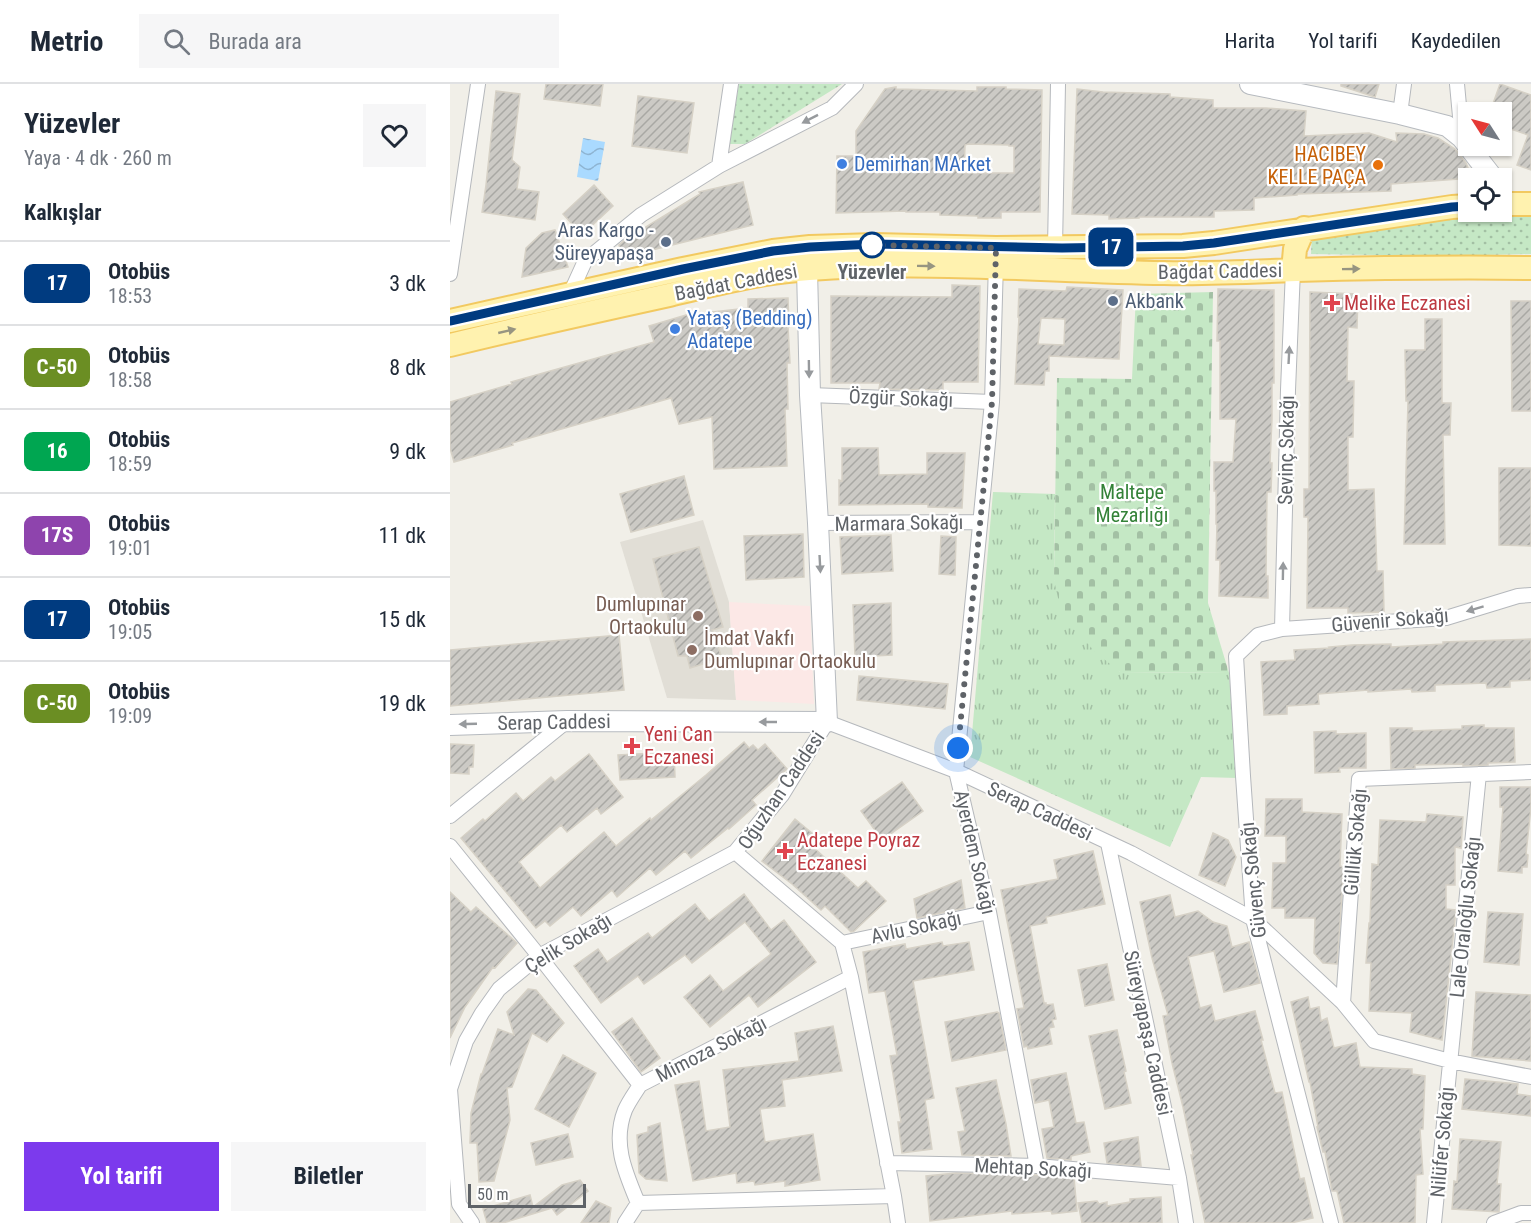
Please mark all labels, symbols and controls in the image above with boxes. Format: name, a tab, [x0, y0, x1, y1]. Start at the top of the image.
search box	[139, 14, 559, 68]
text: Metrio	[30, 25, 103, 58]
icon: search	[160, 25, 193, 58]
text: Burada ara	[208, 29, 302, 54]
text: Harita	[1225, 29, 1275, 53]
text: Yol tarifi	[1308, 29, 1378, 53]
text: Kaydedilen	[1411, 29, 1501, 53]
north arrow	[1458, 102, 1512, 156]
map controls	[1458, 102, 1512, 222]
button: heart	[363, 104, 426, 167]
text: Yüzevler	[24, 107, 120, 140]
one-way arrow	[801, 114, 818, 124]
place label: HACIBEY KELLE PAÇA	[1268, 142, 1366, 189]
text: Yaya · 4 dk · 260 m	[24, 146, 172, 170]
place label: Demirhan MArket	[854, 152, 991, 176]
marker: Demirhan MArket	[835, 157, 849, 171]
marker: HACIBEY KELLE PAÇA	[1371, 158, 1385, 172]
button: locate	[1458, 168, 1512, 222]
text: Kalkışlar	[24, 200, 102, 225]
place label: Aras Kargo - Süreyyapaşa	[555, 218, 654, 265]
line badge: 17	[1084, 228, 1138, 266]
marker: Yüzevler	[859, 232, 885, 258]
marker: Aras Kargo - Süreyyapaşa	[659, 235, 673, 249]
text: 17	[1100, 235, 1122, 259]
street label: Bağdat Caddesi	[673, 258, 799, 306]
street label: Bağdat Caddesi	[1158, 258, 1282, 284]
text: Otobüs	[108, 259, 170, 284]
place label: Yüzevler	[838, 260, 907, 284]
one-way arrow	[917, 261, 936, 271]
one-way arrow	[1342, 264, 1361, 274]
text: 17	[46, 271, 68, 295]
text: 3 dk	[389, 271, 426, 296]
text: 18:53	[108, 284, 152, 308]
place label: Akbank	[1125, 289, 1184, 313]
place label: Melike Eczanesi	[1344, 291, 1471, 315]
marker: Akbank	[1106, 294, 1120, 308]
marker: Melike Eczanesi	[1325, 296, 1339, 310]
place label: Yataş (Bedding) Adatepe	[687, 306, 813, 353]
marker: Yataş (Bedding) Adatepe	[668, 322, 682, 336]
one-way arrow	[498, 326, 516, 336]
text: Otobüs	[108, 343, 170, 368]
one-way arrow	[1285, 345, 1294, 364]
text: C-50	[37, 355, 77, 379]
text: 8 dk	[389, 355, 426, 380]
one-way arrow	[804, 360, 814, 379]
text: 18:58	[108, 368, 152, 392]
street label: Özgür Sokağı	[848, 384, 954, 412]
street label: Sevinç Sokağı	[1273, 395, 1299, 505]
text: Otobüs	[108, 427, 170, 452]
text: 16	[46, 439, 68, 463]
text: 9 dk	[389, 439, 426, 464]
text: 18:59	[108, 452, 152, 476]
park label: Maltepe Mezarlığı	[1096, 480, 1168, 527]
street label: Marmara Sokağı	[834, 510, 964, 536]
text: Otobüs	[108, 511, 170, 536]
text: 17S	[41, 523, 73, 547]
text: 11 dk	[378, 523, 426, 548]
text: 19:01	[108, 536, 152, 560]
one-way arrow	[815, 554, 824, 573]
one-way arrow	[1279, 561, 1288, 580]
place label: Dumlupınar Ortaokulu	[596, 592, 686, 639]
text: Otobüs	[108, 595, 170, 620]
street label: Güvenir Sokağı	[1330, 603, 1450, 637]
one-way arrow	[1466, 605, 1484, 614]
text: 17	[46, 607, 68, 631]
text: 15 dk	[378, 607, 426, 632]
marker: Dumlupınar Ortaokulu	[691, 609, 705, 623]
text: 19:05	[108, 620, 152, 644]
place label: İmdat Vakfı Dumlupınar Ortaokulu	[704, 626, 876, 673]
marker: İmdat Vakfı Dumlupınar Ortaokulu	[685, 643, 699, 657]
text: Otobüs	[108, 679, 170, 704]
text: C-50	[37, 691, 77, 715]
text: 19 dk	[378, 691, 426, 716]
text: 19:09	[108, 704, 152, 728]
street label: Serap Caddesi	[497, 709, 611, 735]
one-way arrow	[759, 717, 778, 727]
one-way arrow	[459, 719, 478, 729]
place label: Yeni Can Eczanesi	[644, 722, 714, 769]
street label: Oğuzhan Caddesi	[733, 726, 829, 854]
your location	[943, 733, 973, 763]
marker: Yeni Can Eczanesi	[625, 739, 639, 753]
street label: Serap Caddesi	[984, 776, 1096, 846]
street label: Ayerdem Sokağı	[949, 787, 1001, 917]
street label: Güllük Sokağı	[1338, 787, 1372, 897]
street label: Güvenç Sokağı	[1235, 821, 1271, 939]
place label: Adatepe Poyraz Eczanesi	[797, 828, 920, 875]
street label: Lale Oraloğlu Sokağı	[1445, 835, 1485, 999]
marker: Adatepe Poyraz Eczanesi	[778, 844, 792, 858]
street label: Avlu Sokağı	[868, 906, 964, 948]
street label: Çelik Sokağı	[520, 908, 616, 978]
street label: Süreyyapaşa Caddesi	[1119, 948, 1177, 1118]
street label: Mimoza Sokağı	[652, 1011, 770, 1087]
street label: Nilüfer Sokağı	[1425, 1086, 1459, 1198]
button: Yol tarifi	[24, 1142, 219, 1211]
button: Biletler	[231, 1142, 426, 1211]
street label: Mehtap Sokağı	[974, 1153, 1092, 1183]
scale bar	[468, 1181, 586, 1208]
text: 50 m	[477, 1185, 509, 1204]

